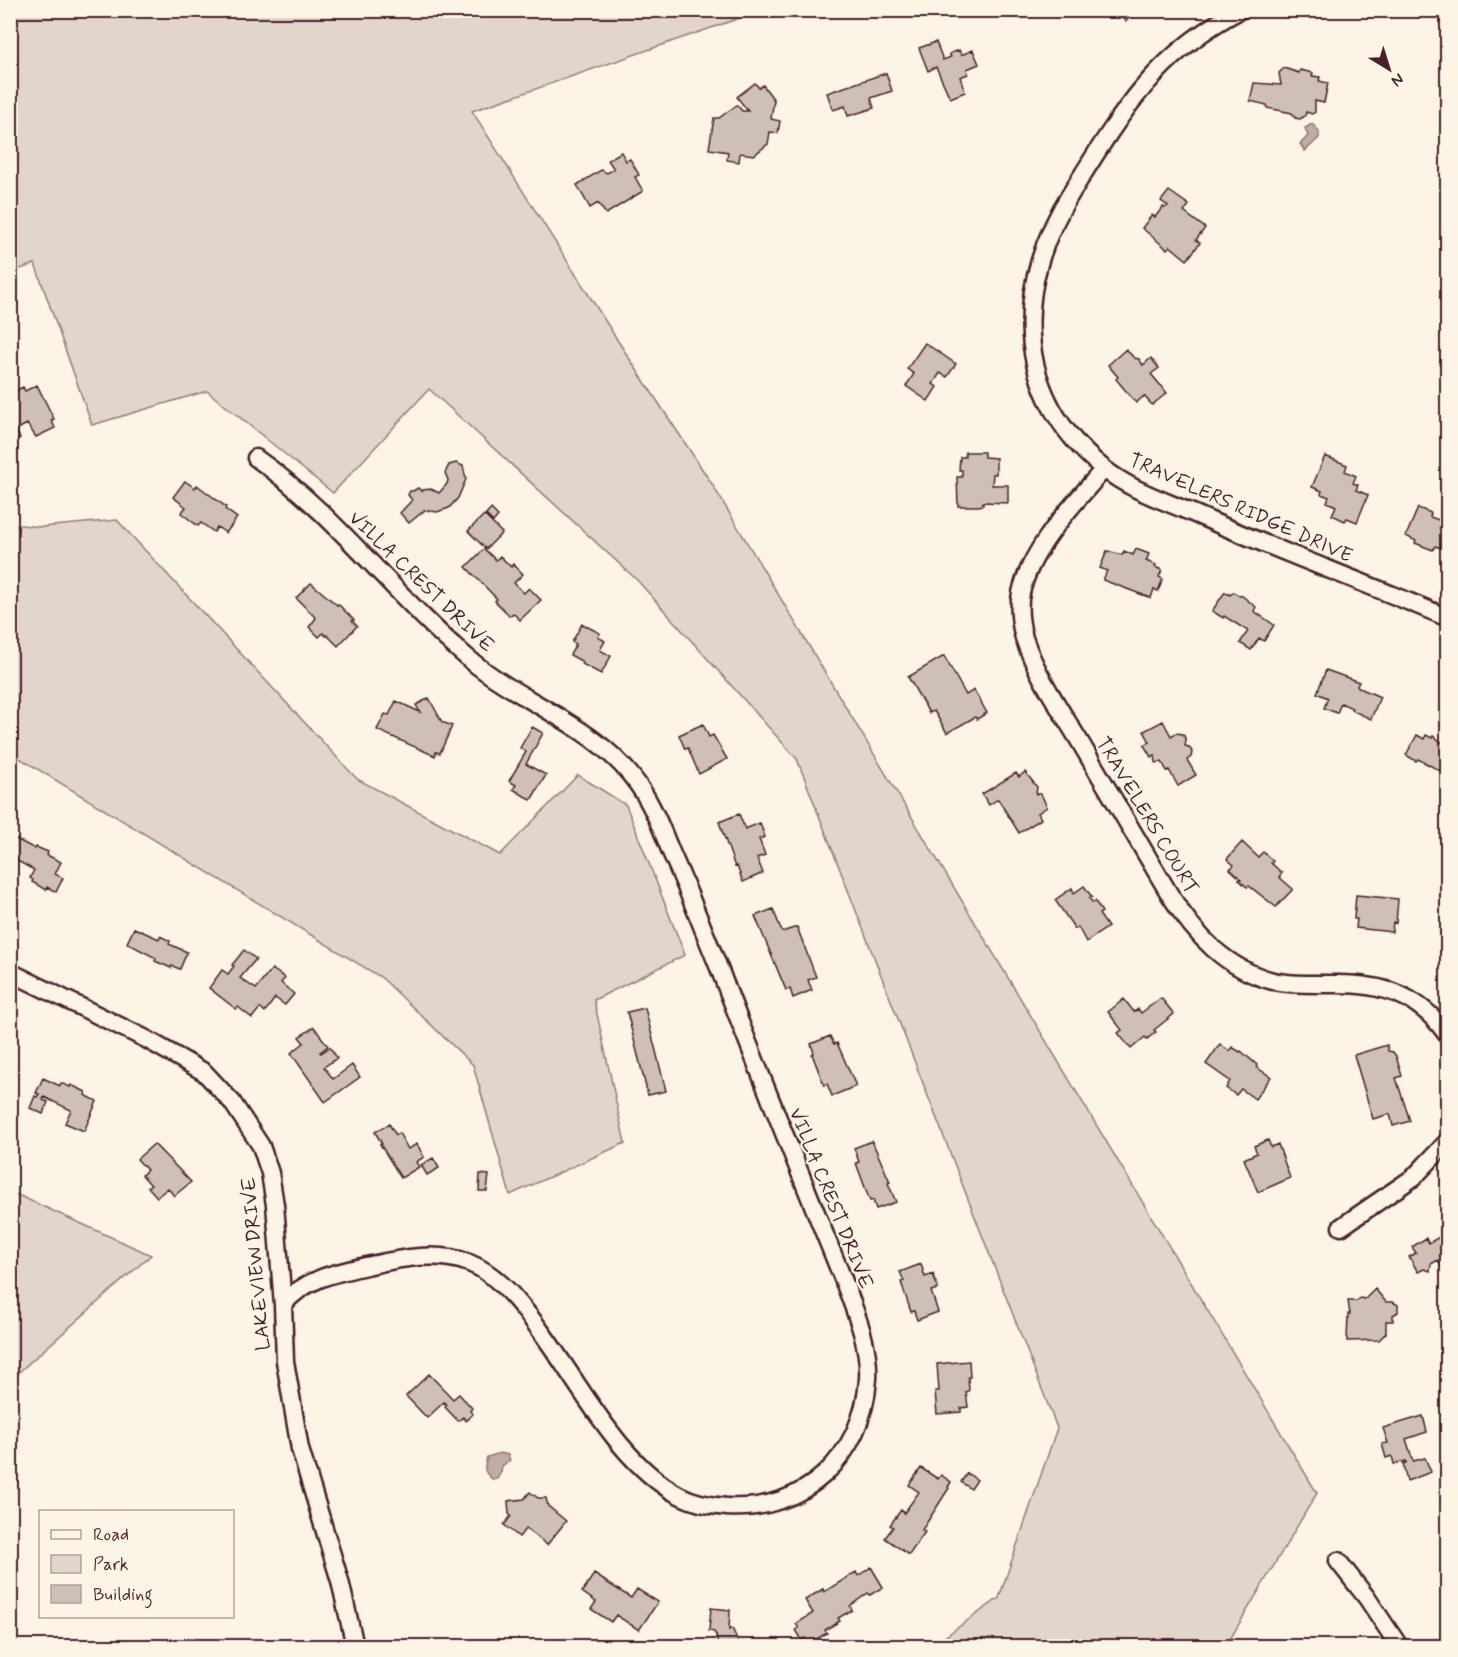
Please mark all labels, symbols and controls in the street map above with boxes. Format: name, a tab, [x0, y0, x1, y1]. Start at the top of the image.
north arrow	[1359, 39, 1419, 99]
text: N	[1387, 68, 1408, 91]
street label: TRAVELERS RIDGE DRIVE	[1124, 447, 1356, 570]
street label: VILLA CREST DRIVE	[342, 505, 500, 659]
street label: TRAVELERS COURT	[1089, 732, 1205, 900]
street label: VILLA CREST DRIVE	[782, 1104, 879, 1293]
street label: LAKEVIEW DRIVE	[235, 1176, 278, 1352]
legend	[39, 1510, 234, 1618]
text: Road	[93, 1523, 129, 1547]
text: Park	[93, 1553, 129, 1577]
text: Building	[93, 1583, 153, 1609]

